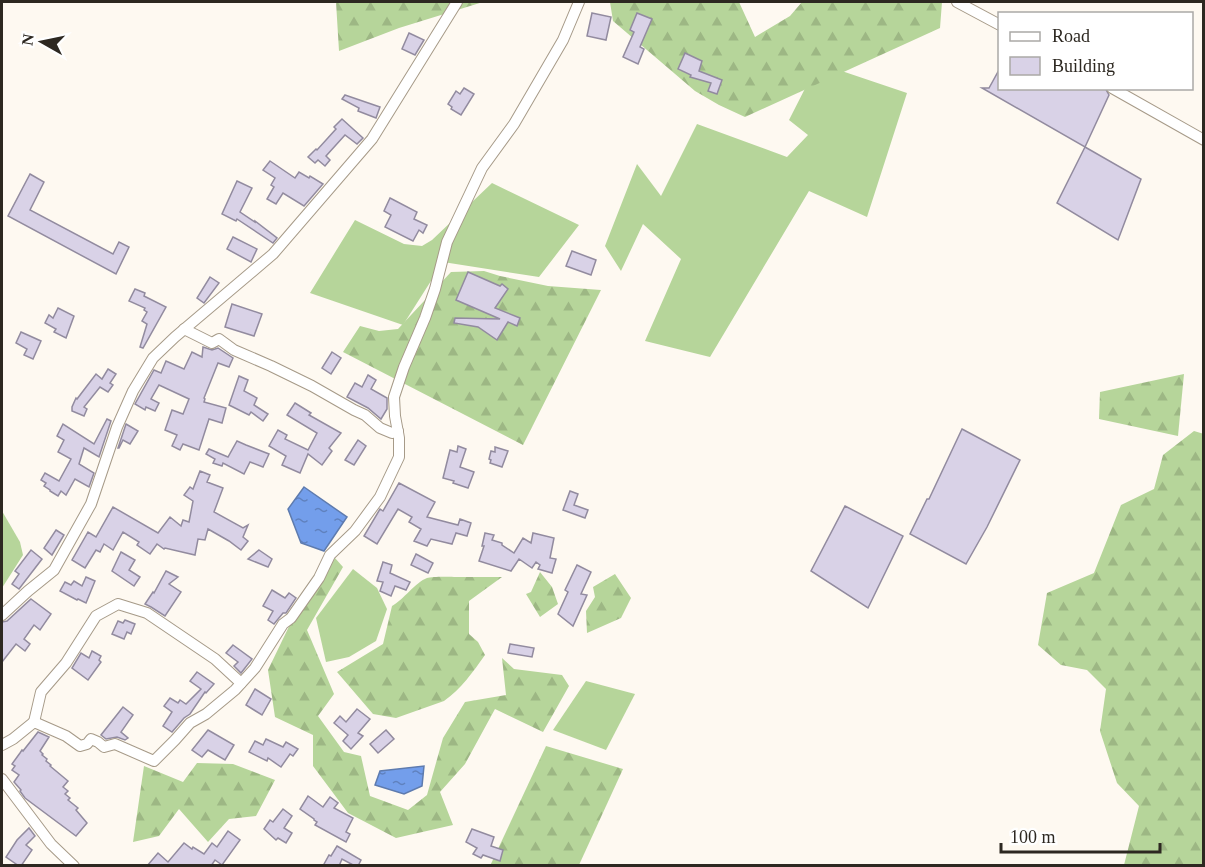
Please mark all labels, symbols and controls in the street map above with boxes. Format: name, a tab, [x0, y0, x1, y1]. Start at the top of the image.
north arrow	[12, 12, 72, 72]
legend	[998, 12, 1193, 90]
text: Road	[1052, 26, 1090, 46]
text: N	[18, 32, 37, 47]
text: Building	[1052, 56, 1115, 76]
scale bar	[1001, 816, 1160, 854]
text: 100 m	[1010, 827, 1056, 847]

